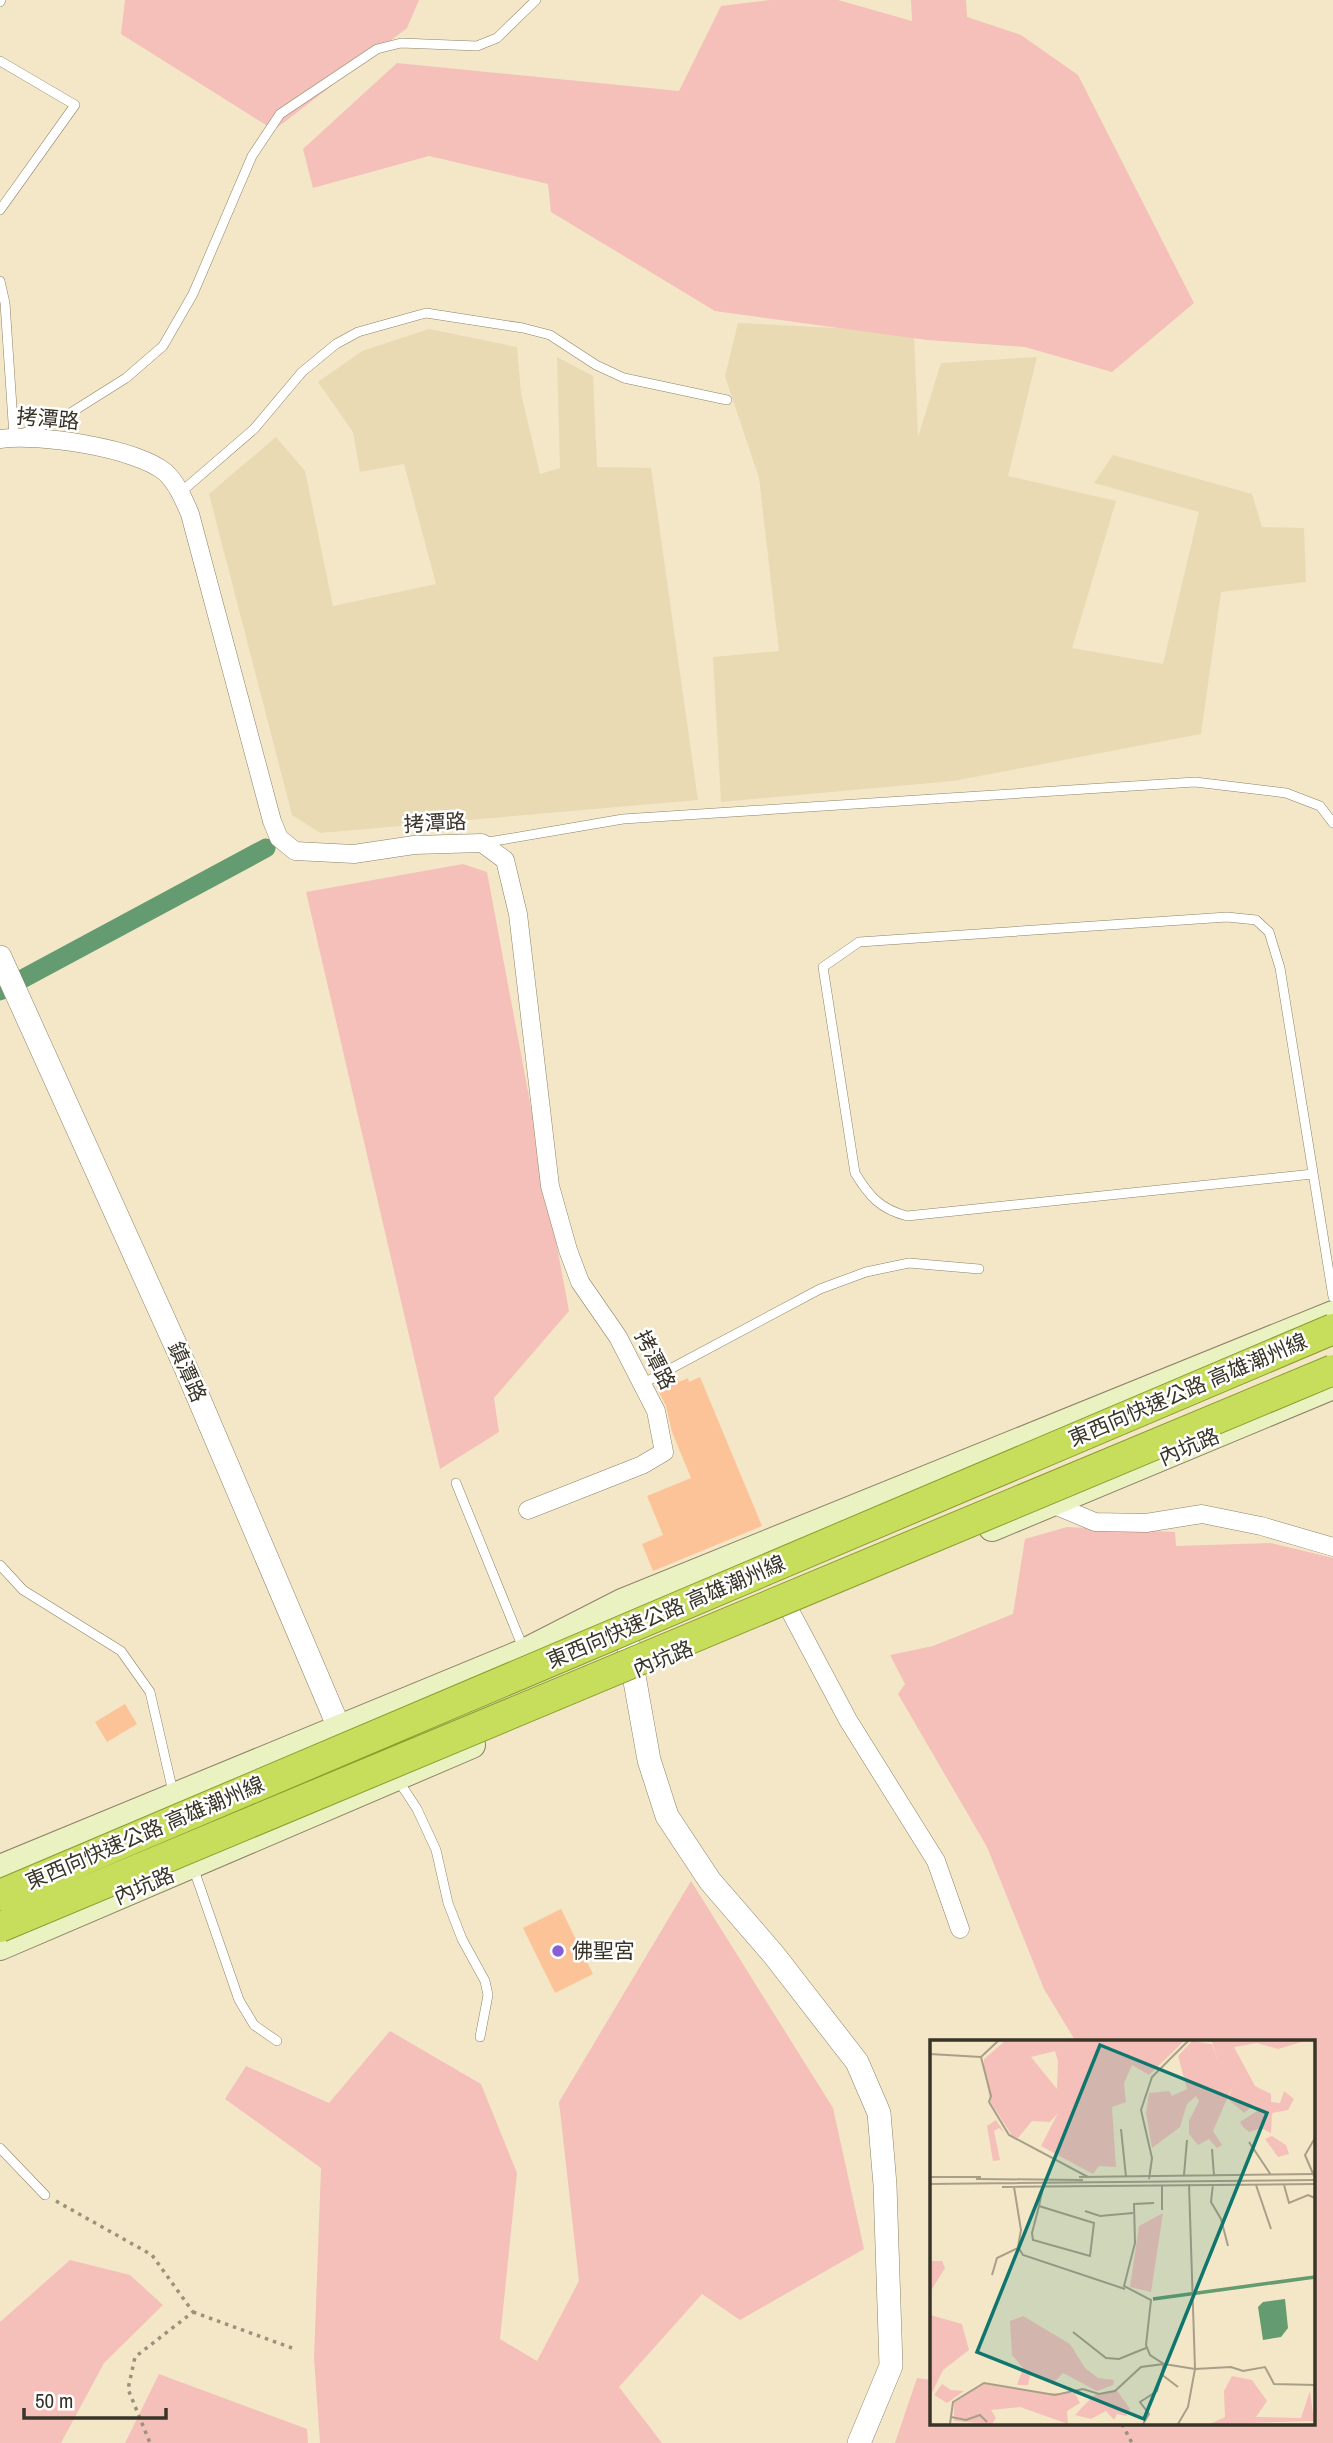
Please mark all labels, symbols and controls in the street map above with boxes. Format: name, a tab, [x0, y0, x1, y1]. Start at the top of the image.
street label: 拷潭路	[15, 401, 81, 436]
street label: 拷潭路	[403, 806, 467, 839]
street label: 拷潭路	[628, 1325, 683, 1394]
street label: 東西向快速公路 高雄潮州線	[1064, 1326, 1312, 1453]
street label: 鎮潭路	[161, 1337, 214, 1406]
street label: 內坑路	[1154, 1421, 1223, 1472]
street label: 東西向快速公路 高雄潮州線	[542, 1548, 790, 1675]
street label: 內坑路	[628, 1633, 697, 1684]
street label: 東西向快速公路 高雄潮州線	[21, 1769, 269, 1896]
street label: 內坑路	[109, 1860, 178, 1911]
place label: 佛聖宮	[572, 1936, 635, 1965]
marker: 佛聖宮	[550, 1943, 566, 1959]
inset map	[930, 2040, 1316, 2426]
scale bar	[24, 2376, 166, 2420]
text: 50 m	[35, 2386, 73, 2415]

